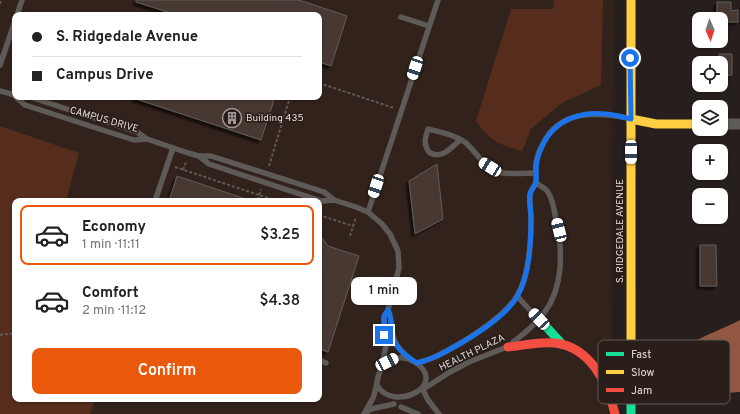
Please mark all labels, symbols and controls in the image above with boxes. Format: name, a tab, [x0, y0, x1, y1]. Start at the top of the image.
north arrow	[692, 12, 728, 48]
map controls	[692, 12, 728, 224]
text: S. Ridgedale Avenue	[56, 28, 198, 47]
route start	[621, 49, 639, 67]
car	[406, 55, 424, 81]
button: locate	[692, 56, 728, 92]
text: Campus Drive	[56, 66, 154, 85]
button: layers	[692, 100, 728, 136]
street label: CAMPUS DRIVE	[68, 104, 140, 136]
building icon: Building 435	[221, 107, 243, 129]
place label: Building 435	[246, 112, 304, 125]
car	[625, 140, 637, 164]
button: +	[692, 144, 728, 180]
car	[477, 156, 503, 178]
car	[367, 173, 385, 199]
street label: S. RIDGEDALE AVENUE	[614, 179, 627, 283]
button: −	[692, 188, 728, 224]
icon: car	[34, 217, 70, 253]
car	[550, 217, 568, 243]
text: Economy	[82, 218, 146, 237]
text: $3.25	[260, 226, 300, 245]
text: 1 min · 11:11	[82, 237, 140, 253]
callout: 1 min	[351, 277, 417, 305]
icon: car	[34, 283, 70, 319]
text: 1 min	[369, 283, 399, 299]
text: Comfort	[82, 284, 139, 303]
text: $4.38	[260, 292, 300, 311]
text: 2 min · 11:12	[82, 303, 146, 319]
car	[526, 306, 552, 332]
route end	[375, 326, 393, 344]
street label: HEALTH PLAZA	[437, 331, 507, 375]
legend	[598, 340, 730, 404]
button: Confirm	[32, 348, 302, 394]
text: Fast	[631, 348, 651, 362]
car	[374, 351, 400, 373]
text: Slow	[631, 366, 654, 380]
text: Jam	[631, 384, 652, 398]

